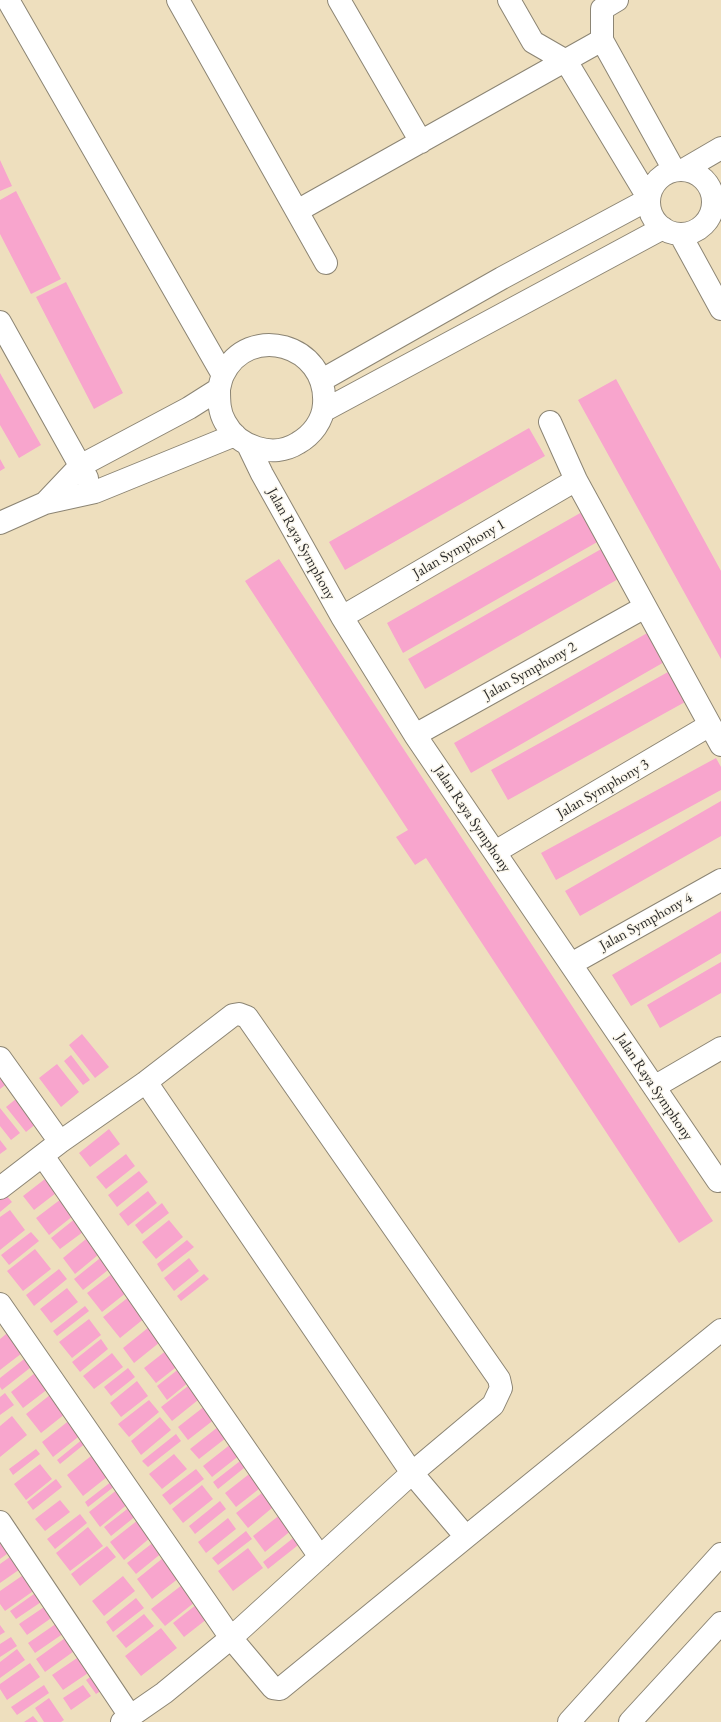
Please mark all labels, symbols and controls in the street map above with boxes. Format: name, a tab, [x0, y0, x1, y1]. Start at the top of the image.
street label: Jalan Raya Symphony	[263, 485, 339, 603]
street label: Jalan Symphony 1	[410, 515, 508, 583]
street label: Jalan Symphony 2	[480, 638, 580, 704]
street label: Jalan Symphony 3	[554, 755, 652, 823]
street label: Jalan Raya Symphony	[430, 762, 514, 876]
street label: Jalan Symphony 4	[596, 889, 696, 955]
street label: Jalan Raya Symphony	[612, 1030, 696, 1144]

